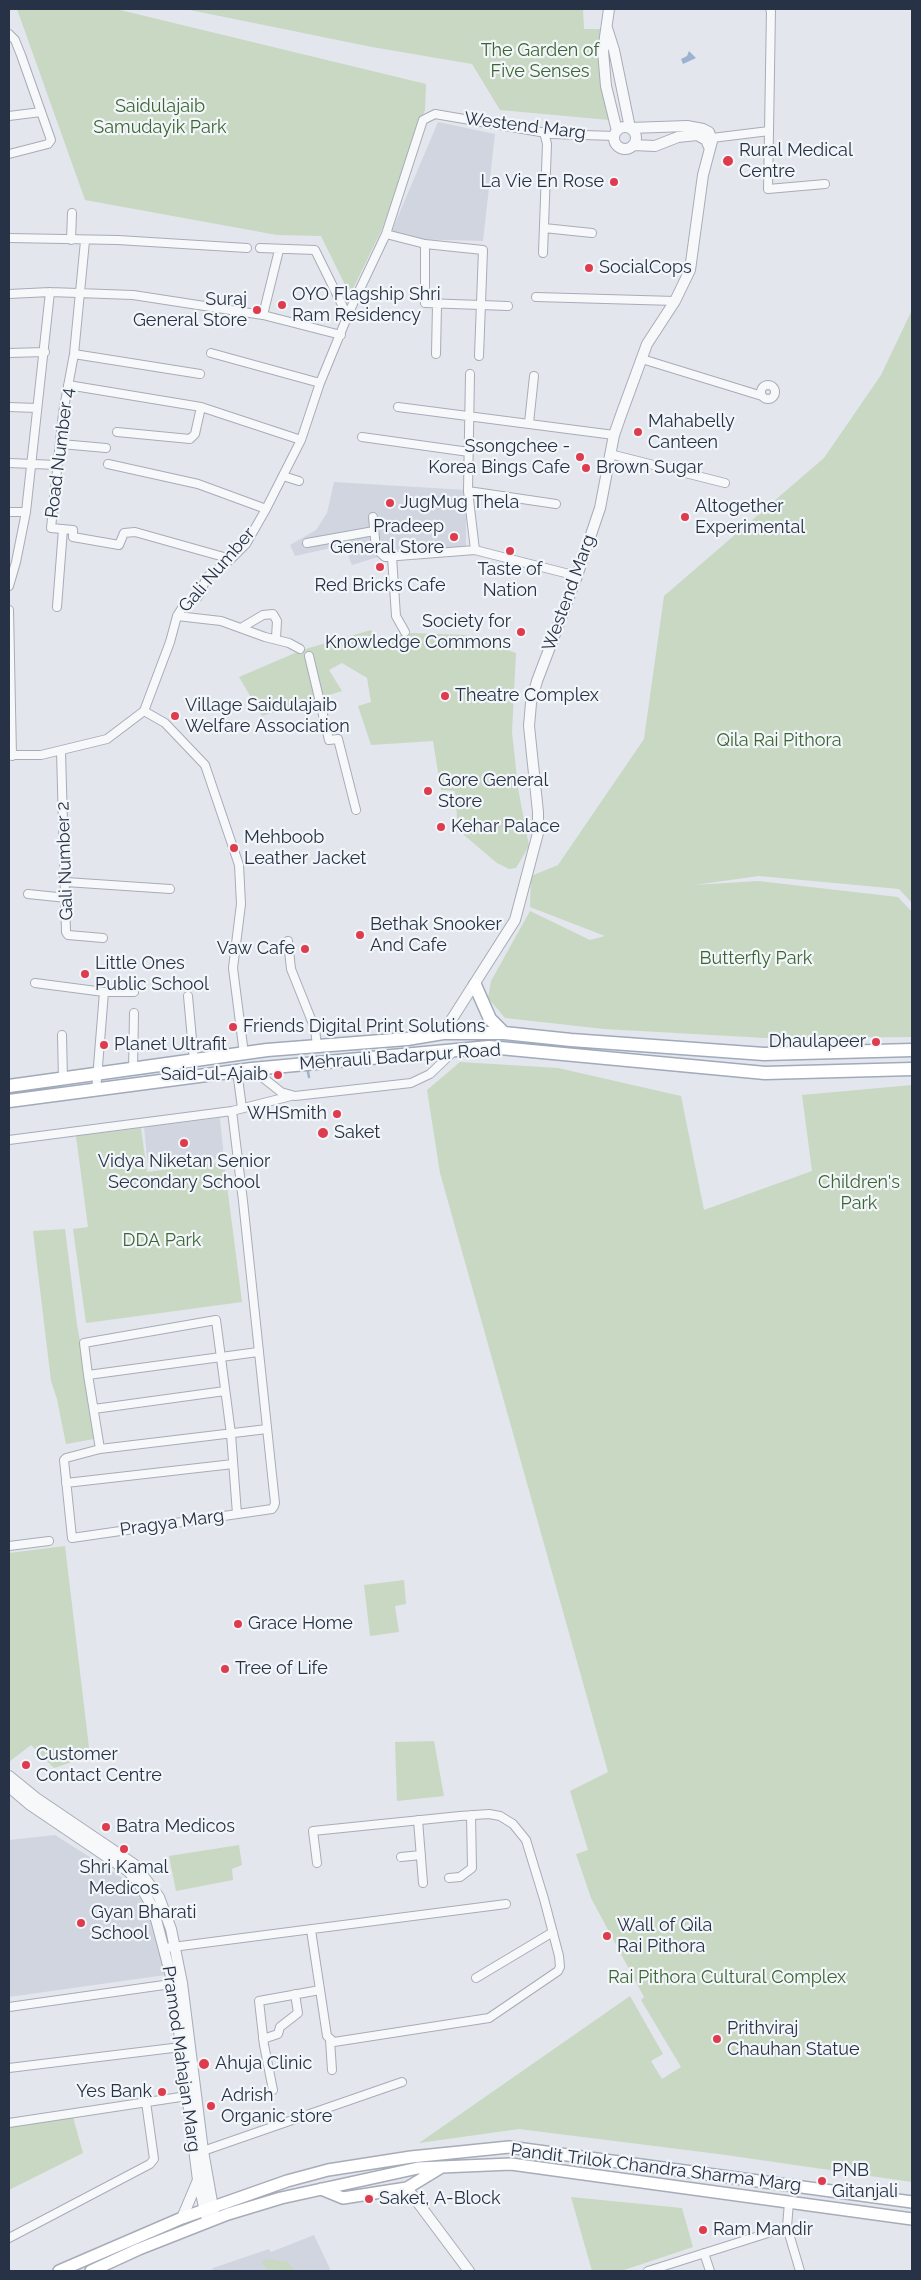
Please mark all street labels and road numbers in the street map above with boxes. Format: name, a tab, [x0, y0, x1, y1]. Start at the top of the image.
street label: Westend Marg	[463, 108, 587, 144]
street label: Road Number 4	[41, 387, 79, 519]
street label: Gali Number	[174, 523, 260, 617]
street label: Westend Marg	[538, 532, 600, 654]
street label: Gali Number 2	[52, 801, 78, 921]
street label: Mehrauli Badarpur Road	[299, 1039, 501, 1075]
street label: Pragya Marg	[118, 1505, 226, 1541]
street label: Pramod Mahajan Marg	[157, 1965, 205, 2153]
street label: Pandit Trilok Chandra Sharma Marg	[509, 2139, 803, 2197]

